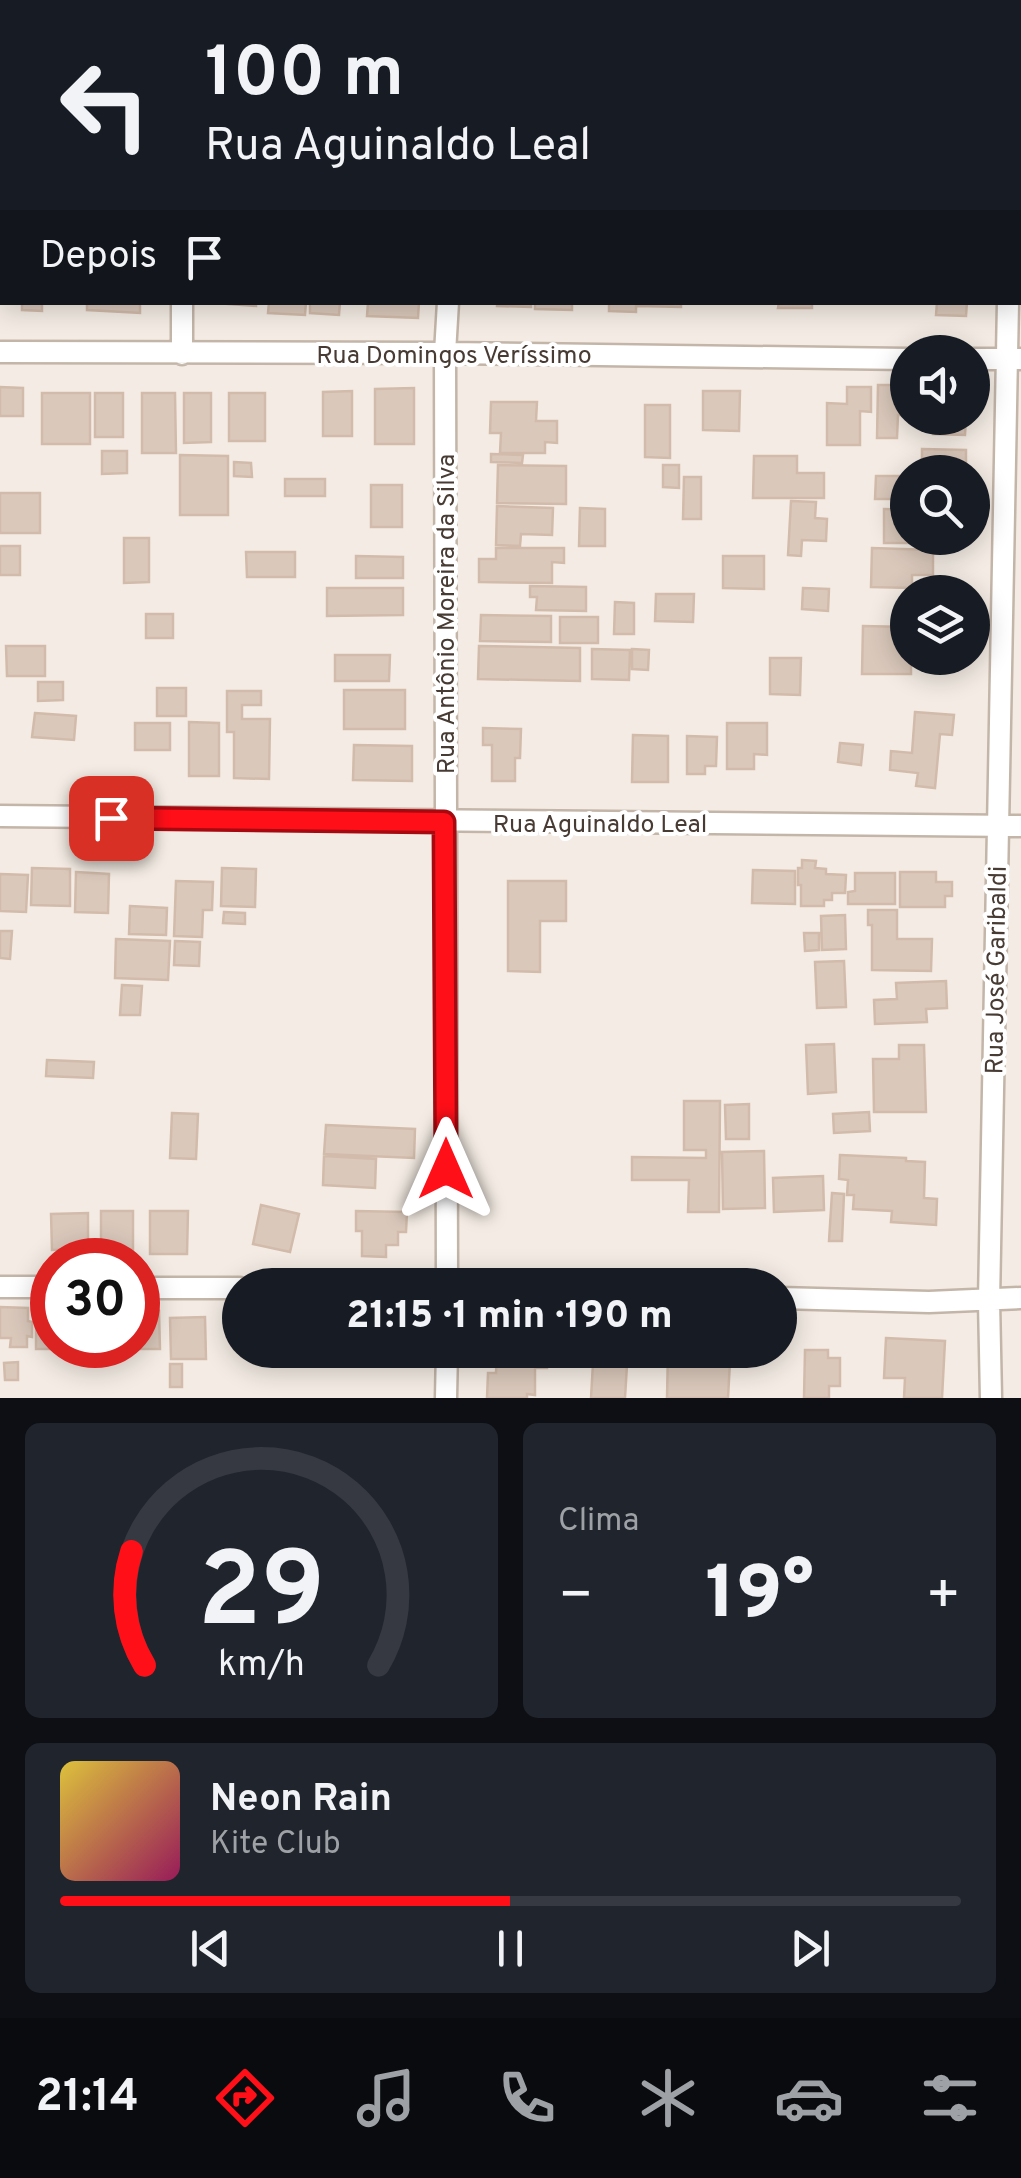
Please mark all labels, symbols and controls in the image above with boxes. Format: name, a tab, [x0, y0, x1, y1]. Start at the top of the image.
text: 100 m	[205, 32, 404, 121]
icon: left	[40, 40, 170, 170]
text: Rua Aguinaldo Leal	[205, 119, 591, 176]
icon: arrive	[177, 230, 232, 285]
text: Depois	[40, 233, 157, 282]
map controls	[890, 335, 990, 675]
button: sound	[890, 335, 990, 435]
street label: Rua Domingos Veríssimo	[316, 341, 592, 373]
street label: Rua Antônio Moreira da Silva	[432, 454, 464, 774]
button: search	[890, 455, 990, 555]
button: layers	[890, 575, 990, 675]
pin	[69, 776, 154, 861]
icon: arrive	[84, 791, 139, 846]
street label: Rua Aguinaldo Leal	[493, 810, 707, 842]
street label: Rua José Garibaldi	[980, 865, 1016, 1075]
position arrow	[394, 1117, 498, 1221]
speed limit sign: 30	[30, 1238, 160, 1368]
text: 21:15 · 1 min · 190 m	[346, 1293, 673, 1342]
text: Clima	[558, 1502, 639, 1542]
text: 29	[198, 1531, 325, 1663]
text: 19°	[705, 1550, 814, 1645]
text: −	[558, 1563, 593, 1633]
text: +	[926, 1563, 961, 1633]
text: km/h	[218, 1643, 305, 1689]
text: Neon Rain	[210, 1776, 392, 1825]
text: Kite Club	[210, 1825, 341, 1865]
icon: previous	[183, 1921, 238, 1976]
icon: pause	[483, 1921, 538, 1976]
icon: next	[783, 1921, 838, 1976]
icon: directions	[210, 2063, 280, 2133]
icon: music	[351, 2063, 421, 2133]
icon: phone	[492, 2063, 562, 2133]
icon: climate	[633, 2063, 703, 2133]
icon: car	[774, 2063, 844, 2133]
icon: filters	[915, 2063, 985, 2133]
text: 21:14	[36, 2070, 139, 2127]

